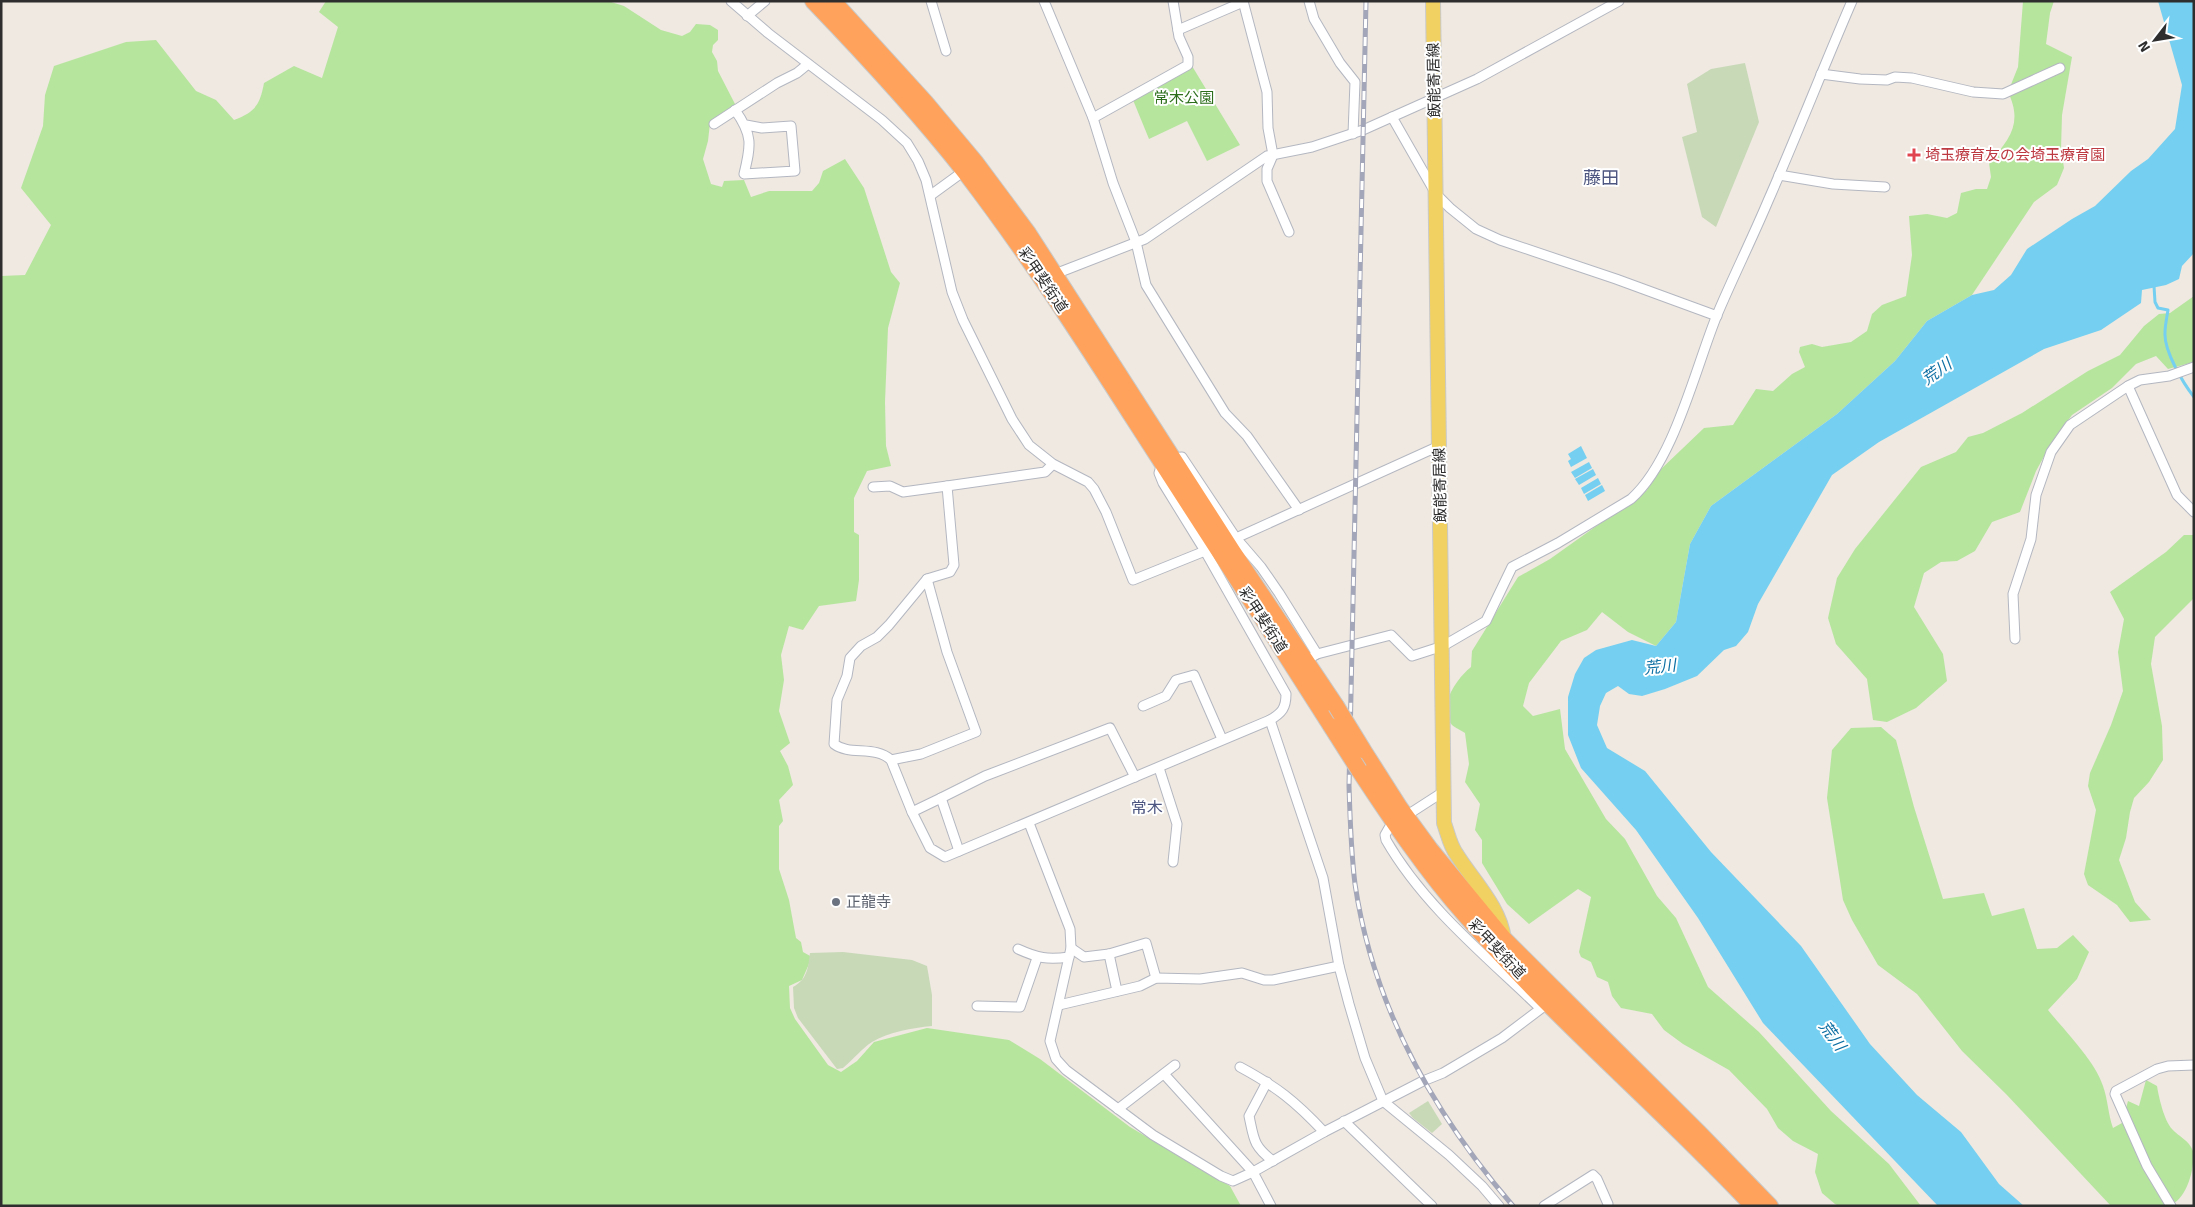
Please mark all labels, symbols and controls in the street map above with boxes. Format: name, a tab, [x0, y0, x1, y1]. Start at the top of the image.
north arrow	[2130, 15, 2180, 65]
text: N	[2134, 38, 2154, 55]
street label: 飯能寄居線	[1424, 42, 1444, 118]
park label: 常木公園	[1154, 89, 1214, 107]
place label: 埼玉療育友の会埼玉療育園	[1925, 146, 2105, 164]
marker: 埼玉療育友の会埼玉療育園	[1907, 148, 1921, 162]
district label: 藤田	[1583, 167, 1619, 189]
street label: 彩甲斐街道	[1015, 244, 1071, 316]
water label: 荒川	[1918, 353, 1957, 389]
street label: 飯能寄居線	[1430, 447, 1450, 523]
street label: 彩甲斐街道	[1235, 584, 1291, 656]
water label: 荒川	[1643, 655, 1679, 679]
district label: 常木	[1131, 798, 1163, 818]
place label: 正龍寺	[846, 893, 891, 911]
marker: 正龍寺	[830, 896, 842, 908]
street label: 彩甲斐街道	[1465, 915, 1529, 983]
water label: 荒川	[1815, 1017, 1851, 1056]

